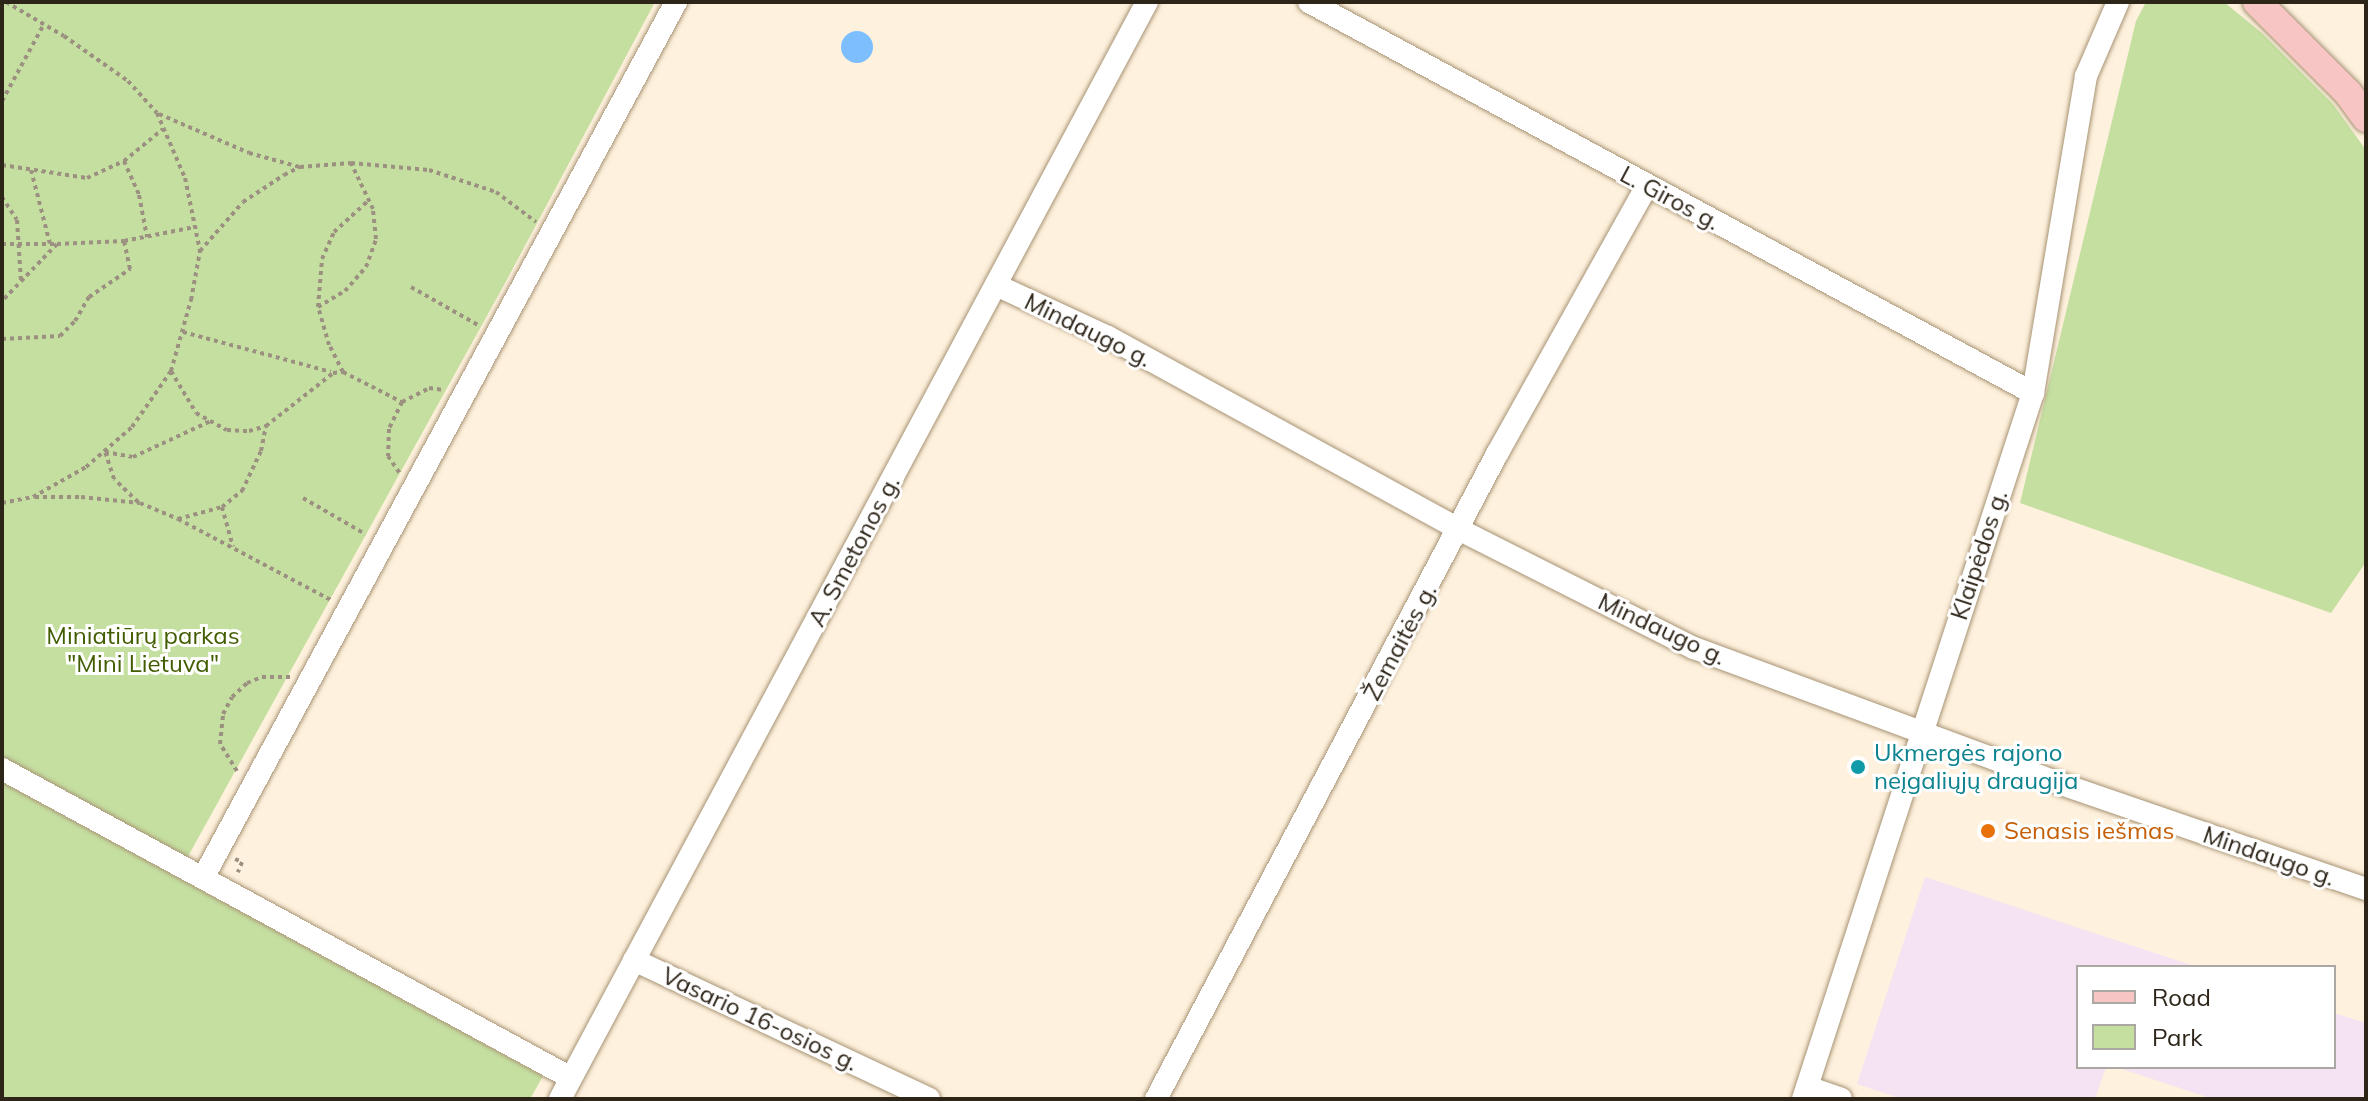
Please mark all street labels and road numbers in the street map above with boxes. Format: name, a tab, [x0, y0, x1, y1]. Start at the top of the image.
street label: L. Giros g.	[1615, 160, 1725, 236]
street label: Mindaugo g.	[1020, 287, 1156, 373]
street label: A. Smetonos g.	[802, 471, 906, 631]
street label: Klaipėdos g.	[1944, 486, 2014, 624]
street label: Žemaitės g.	[1357, 579, 1443, 705]
street label: Mindaugo g.	[1594, 587, 1730, 671]
street label: Mindaugo g.	[2199, 820, 2339, 892]
street label: Vasario 16-osios g.	[657, 961, 863, 1077]

